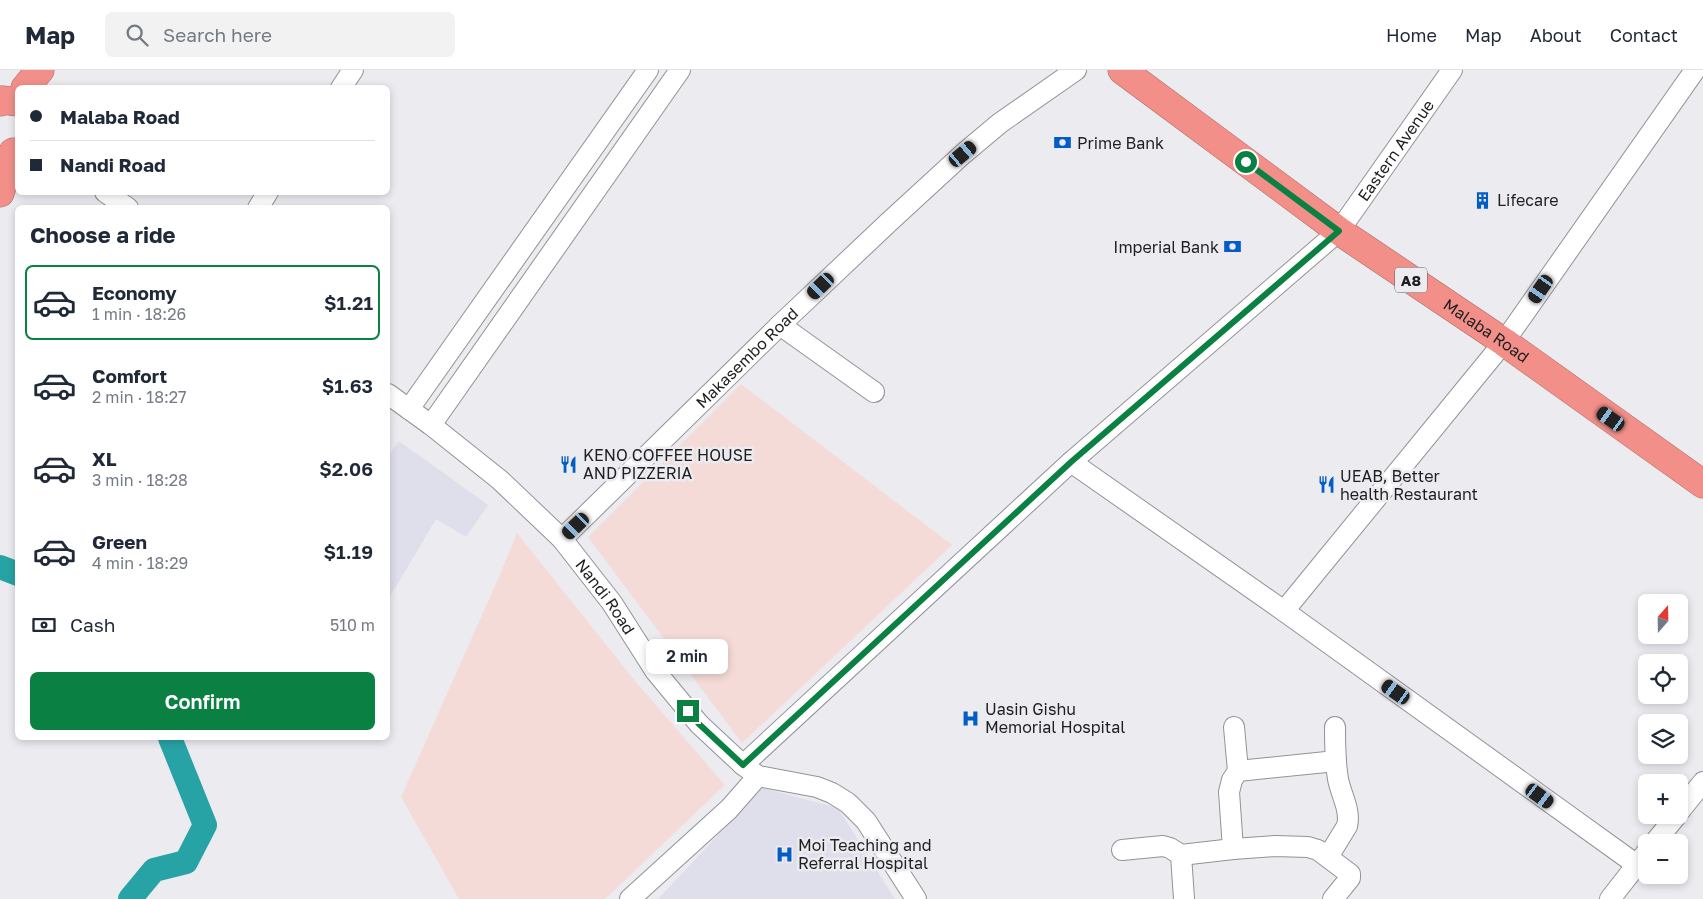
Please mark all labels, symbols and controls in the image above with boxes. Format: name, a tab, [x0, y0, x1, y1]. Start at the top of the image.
search box	[105, 12, 455, 57]
text: Map	[25, 20, 75, 49]
icon: search	[123, 21, 151, 49]
text: Search here	[163, 23, 272, 46]
text: Home	[1386, 24, 1437, 46]
text: Map	[1465, 24, 1502, 46]
text: About	[1530, 24, 1582, 46]
text: Contact	[1610, 24, 1678, 46]
street label: Eastern Avenue	[1353, 96, 1438, 205]
text: Malaba Road	[60, 105, 180, 128]
bank icon: Prime Bank	[1053, 133, 1073, 153]
place label: Prime Bank	[1077, 133, 1164, 153]
car	[946, 139, 979, 169]
route start	[1235, 151, 1257, 173]
text: Nandi Road	[60, 153, 166, 176]
building icon: Lifecare	[1473, 190, 1493, 210]
place label: Lifecare	[1497, 190, 1559, 210]
text: Choose a ride	[30, 221, 176, 248]
place label: Imperial Bank	[1113, 237, 1219, 257]
bank icon: Imperial Bank	[1223, 237, 1243, 257]
road number: A8	[1395, 268, 1427, 292]
car	[804, 270, 837, 302]
car	[1526, 272, 1555, 306]
icon: car	[32, 280, 77, 325]
text: Economy	[92, 281, 177, 304]
text: $1.21	[324, 291, 373, 314]
street label: Malaba Road	[1440, 294, 1533, 367]
street label: Makasembo Road	[692, 303, 802, 412]
text: 1 min · 18:26	[92, 304, 186, 324]
icon: car	[32, 363, 77, 408]
text: Comfort	[92, 364, 167, 387]
text: $1.63	[322, 374, 373, 397]
text: 2 min · 18:27	[92, 387, 186, 407]
car	[1594, 404, 1627, 434]
place label: KENO COFFEE HOUSE AND PIZZERIA	[583, 445, 753, 483]
icon: car	[32, 446, 77, 491]
text: XL	[92, 447, 117, 470]
restaurant icon: KENO COFFEE HOUSE AND PIZZERIA	[559, 454, 579, 474]
text: $2.06	[319, 457, 373, 480]
place label: UEAB, Better health Restaurant	[1340, 466, 1478, 504]
text: 3 min · 18:28	[92, 470, 188, 490]
restaurant icon: UEAB, Better health Restaurant	[1316, 475, 1336, 495]
car	[559, 510, 592, 542]
icon: car	[32, 529, 77, 574]
text: Green	[92, 530, 147, 553]
text: $1.19	[324, 540, 373, 563]
text: 4 min · 18:29	[92, 553, 188, 573]
street label: Nandi Road	[571, 555, 639, 638]
north arrow	[1638, 594, 1688, 644]
map controls	[1638, 594, 1688, 884]
icon: cash	[30, 611, 58, 639]
text: Cash	[70, 613, 115, 636]
text: 510 m	[330, 615, 375, 635]
callout: 2 min	[647, 638, 729, 674]
text: 2 min	[666, 646, 708, 666]
button: locate	[1638, 654, 1688, 704]
button: Confirm	[30, 672, 375, 730]
car	[1379, 677, 1412, 707]
place label: Uasin Gishu Memorial Hospital	[985, 699, 1125, 737]
route end	[677, 700, 699, 722]
hospital icon: Uasin Gishu Memorial Hospital	[961, 708, 981, 728]
button: layers	[1638, 714, 1688, 764]
button: +	[1638, 774, 1688, 824]
car	[1523, 781, 1556, 811]
button: −	[1638, 834, 1688, 884]
place label: Moi Teaching and Referral Hospital	[798, 835, 932, 873]
hospital icon: Moi Teaching and Referral Hospital	[774, 844, 794, 864]

